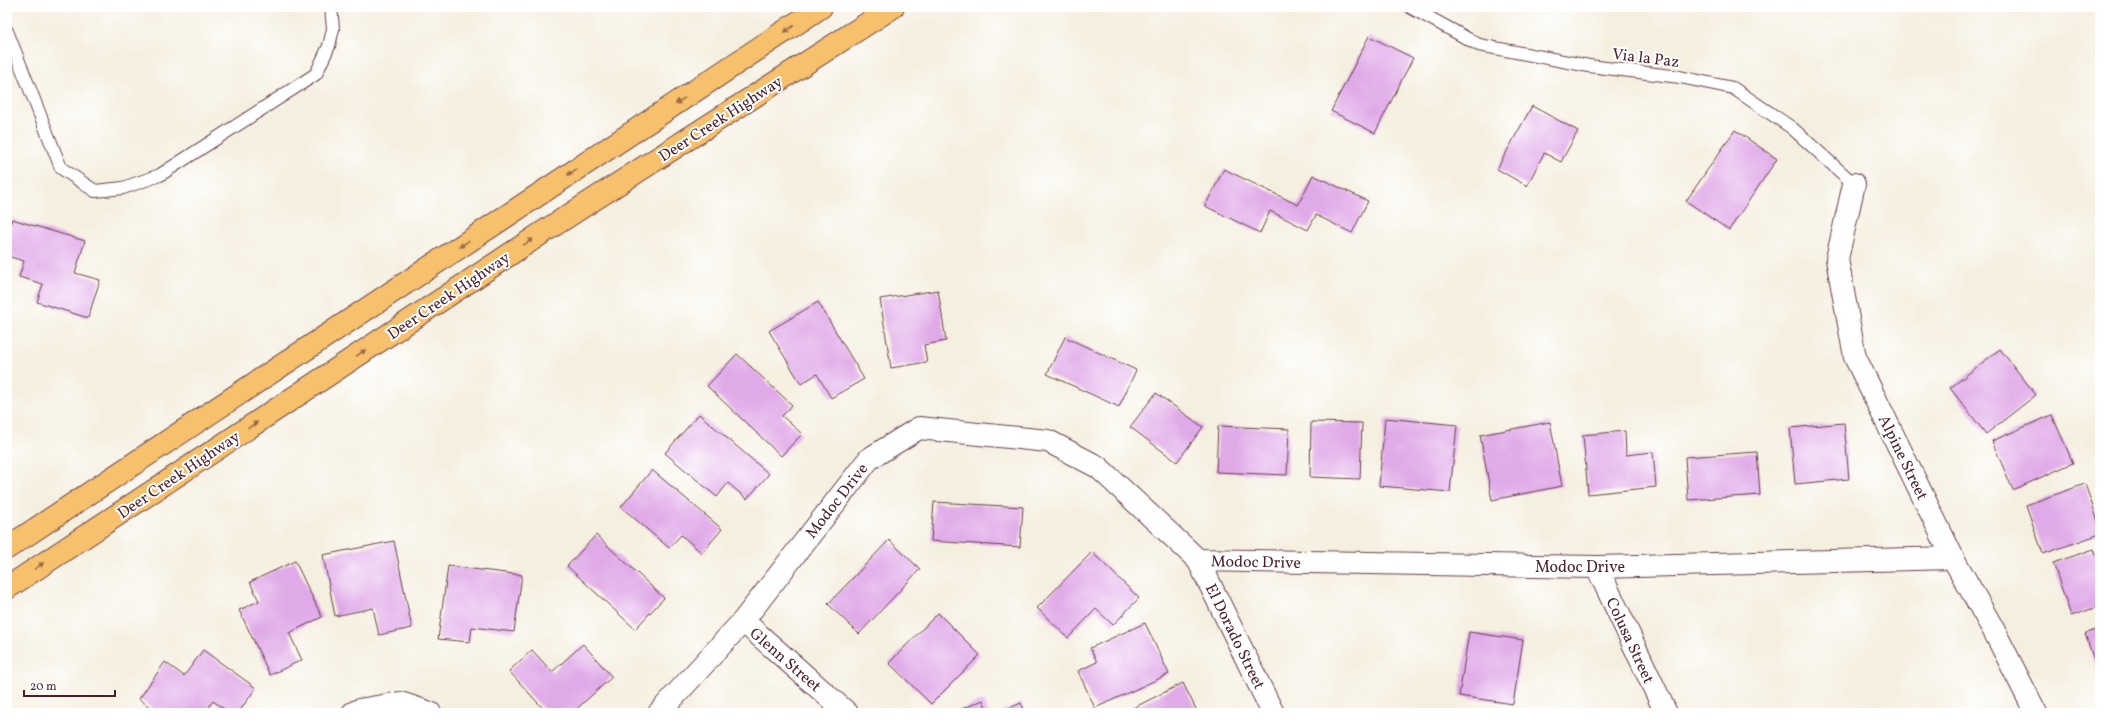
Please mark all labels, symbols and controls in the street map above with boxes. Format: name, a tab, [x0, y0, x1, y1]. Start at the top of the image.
one-way arrow	[783, 25, 794, 32]
street label: Via la Paz	[1611, 44, 1681, 74]
street label: Deer Creek Highway	[655, 71, 788, 168]
one-way arrow	[675, 97, 686, 104]
one-way arrow	[566, 169, 578, 176]
one-way arrow	[522, 239, 534, 246]
one-way arrow	[459, 240, 469, 248]
street label: Deer Creek Highway	[383, 247, 515, 346]
one-way arrow	[356, 349, 366, 357]
street label: Alpine Street	[1872, 412, 1932, 505]
one-way arrow	[248, 421, 258, 429]
street label: Deer Creek Highway	[113, 426, 245, 525]
street label: Modoc Drive	[801, 459, 874, 543]
street label: Modoc Drive	[1211, 551, 1301, 575]
street label: Modoc Drive	[1535, 557, 1625, 579]
one-way arrow	[34, 563, 45, 570]
street label: El Dorado Street	[1199, 580, 1269, 694]
street label: Colusa Street	[1600, 594, 1659, 688]
street label: Glenn Street	[744, 623, 826, 698]
scale bar	[24, 672, 115, 698]
text: 20 m	[30, 679, 57, 695]

